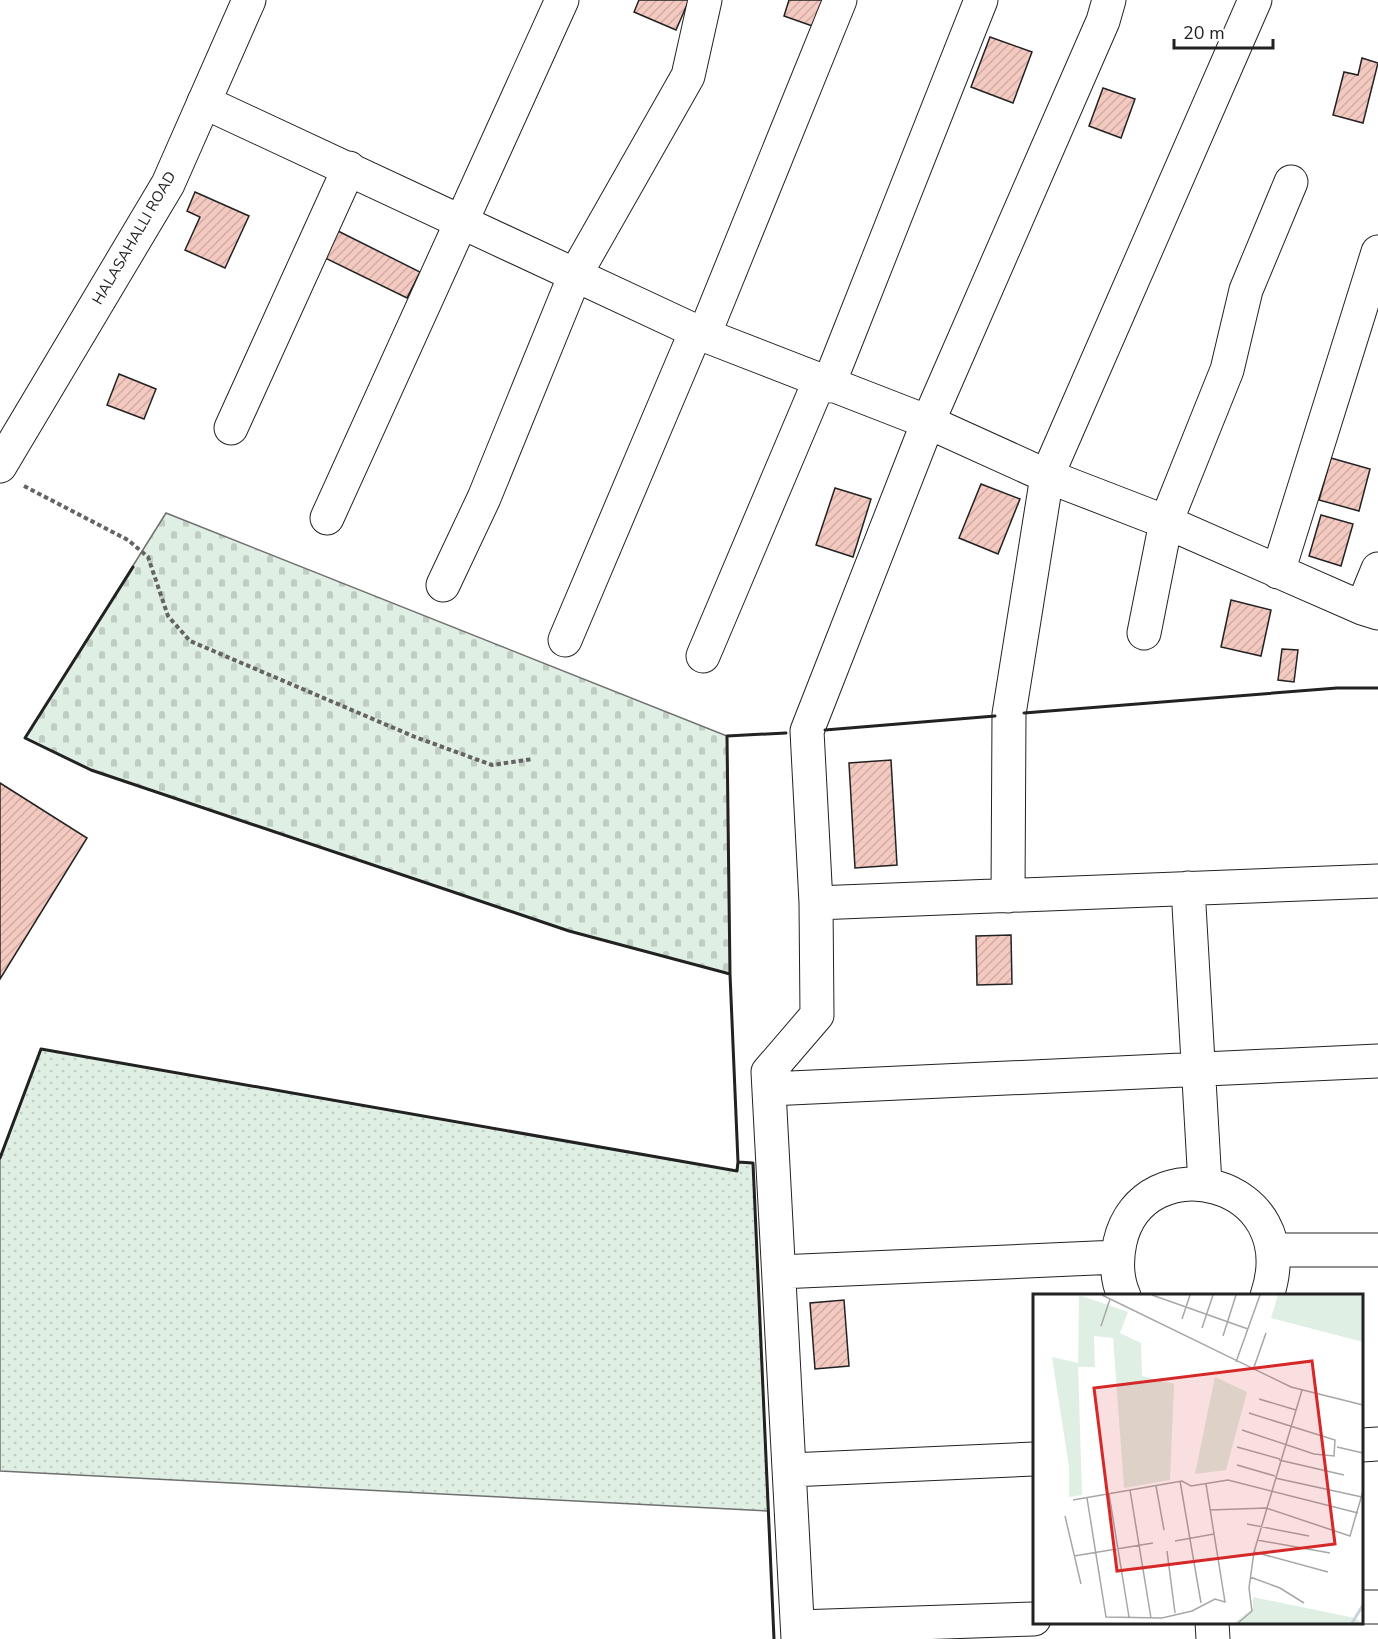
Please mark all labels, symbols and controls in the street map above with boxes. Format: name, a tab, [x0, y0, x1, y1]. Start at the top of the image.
scale bar	[1174, 12, 1273, 50]
text: 20 m	[1183, 21, 1225, 45]
street label: HALASAHALLI ROAD	[88, 168, 180, 308]
inset map	[1033, 1294, 1363, 1624]

